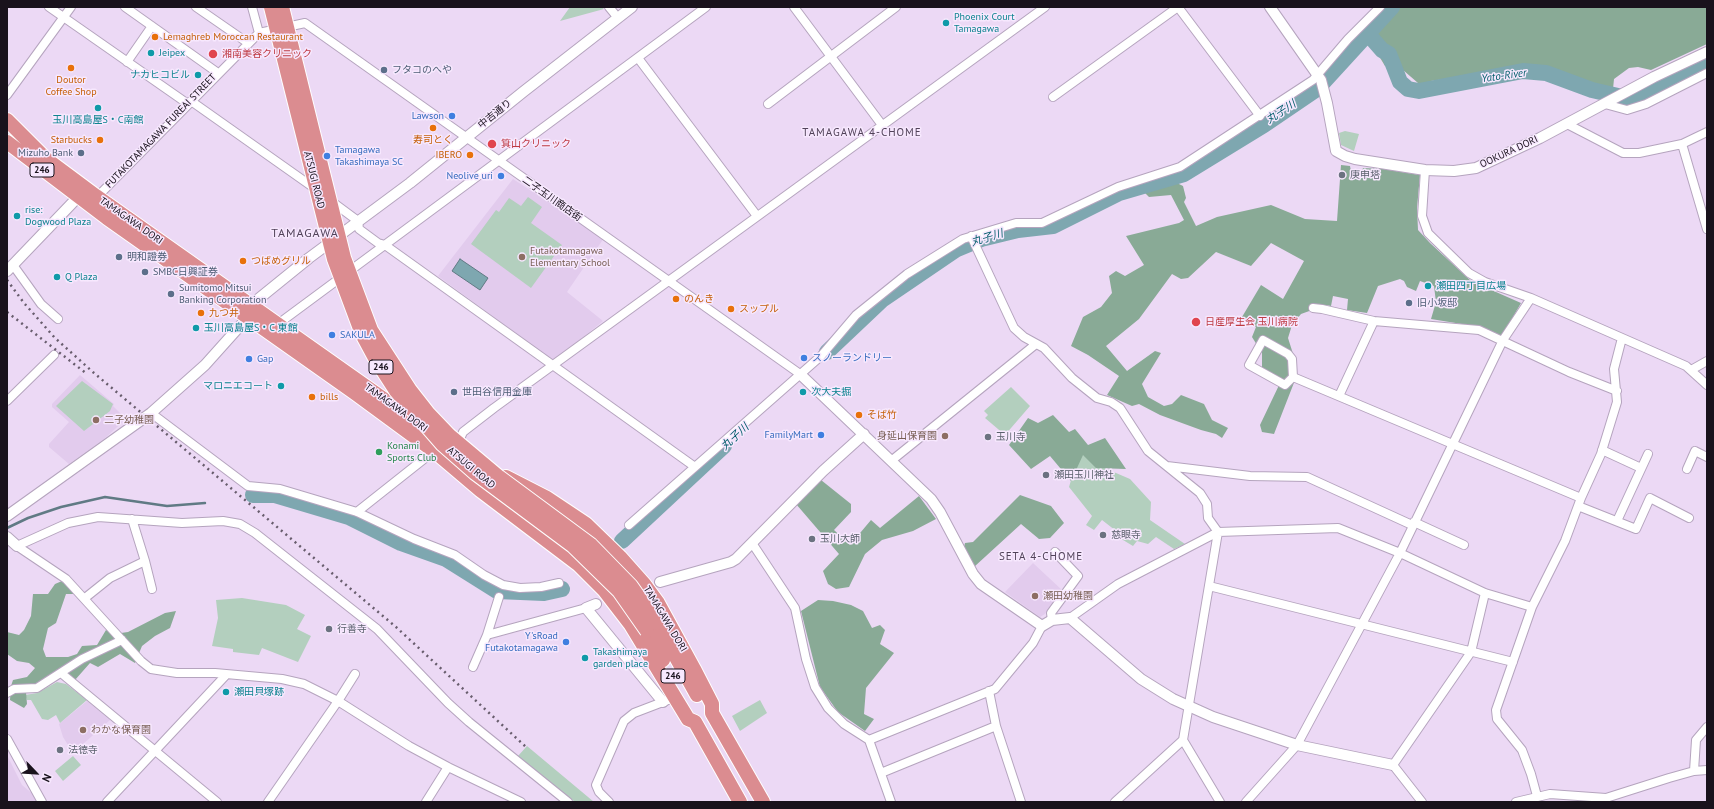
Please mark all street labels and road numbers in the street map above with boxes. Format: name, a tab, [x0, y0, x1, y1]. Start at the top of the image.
street label: FUTAKOTAMAGAWA FUREAI STREET	[103, 71, 219, 191]
street label: 中吉通り	[476, 97, 514, 131]
street label: OOKURA DORI	[1478, 133, 1540, 171]
street label: ATSUGI ROAD	[301, 150, 327, 210]
road number: 246	[30, 163, 54, 177]
street label: 二子玉川商店街	[520, 174, 584, 224]
street label: TAMAGAWA DORI	[97, 195, 165, 247]
road number: 246	[369, 360, 393, 374]
street label: TAMAGAWA DORI	[362, 381, 430, 435]
street label: ATSUGI ROAD	[445, 445, 497, 491]
street label: TAMAGAWA DORI	[641, 584, 689, 654]
road number: 246	[661, 669, 685, 683]

